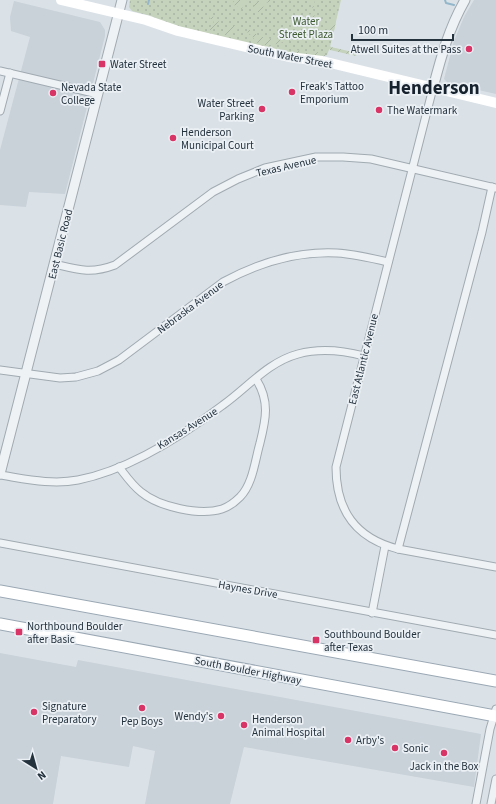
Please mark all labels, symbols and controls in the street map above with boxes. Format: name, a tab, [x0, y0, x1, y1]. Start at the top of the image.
park label: Water Street Plaza	[279, 14, 333, 42]
scale bar	[352, 16, 453, 42]
text: 100 m	[358, 22, 388, 39]
street label: South Water Street	[246, 41, 334, 72]
place label: Atwell Suites at the Pass	[351, 42, 461, 57]
marker: Atwell Suites at the Pass	[464, 44, 474, 54]
place label: Water Street	[110, 57, 167, 72]
marker: Water Street	[97, 59, 107, 69]
district label: Henderson	[388, 75, 480, 102]
place label: Freak's Tattoo Emporium	[300, 79, 364, 107]
place label: Nevada State College	[61, 80, 122, 108]
marker: Freak's Tattoo Emporium	[287, 87, 297, 97]
marker: Nevada State College	[48, 88, 58, 98]
place label: Water Street Parking	[198, 96, 254, 124]
place label: The Watermark	[387, 103, 458, 118]
marker: Water Street Parking	[257, 104, 267, 114]
marker: The Watermark	[374, 105, 384, 115]
place label: Henderson Municipal Court	[181, 125, 254, 153]
marker: Henderson Municipal Court	[168, 133, 178, 143]
street label: Texas Avenue	[254, 152, 318, 181]
street label: East Basic Road	[45, 207, 76, 281]
street label: Nebraska Avenue	[154, 277, 227, 337]
street label: East Atlantic Avenue	[345, 312, 382, 406]
street label: Kansas Avenue	[154, 404, 221, 453]
street label: Haynes Drive	[217, 577, 279, 602]
place label: Northbound Boulder after Basic	[27, 619, 123, 647]
marker: Northbound Boulder after Basic	[14, 627, 24, 637]
place label: Southbound Boulder after Texas	[324, 627, 421, 655]
marker: Southbound Boulder after Texas	[311, 635, 321, 645]
street label: South Boulder Highway	[193, 653, 303, 688]
place label: Signature Preparatory	[42, 699, 97, 727]
marker: Pep Boys	[137, 703, 147, 713]
marker: Signature Preparatory	[29, 707, 39, 717]
place label: Wendy's	[175, 709, 213, 724]
marker: Wendy's	[216, 711, 226, 721]
place label: Henderson Animal Hospital	[252, 712, 325, 740]
place label: Pep Boys	[121, 714, 163, 729]
marker: Henderson Animal Hospital	[239, 720, 249, 730]
place label: Arby's	[356, 733, 384, 748]
marker: Arby's	[343, 735, 353, 745]
place label: Sonic	[403, 741, 429, 756]
marker: Sonic	[390, 743, 400, 753]
north arrow	[16, 748, 56, 788]
marker: Jack in the Box	[439, 748, 449, 758]
place label: Jack in the Box	[410, 759, 479, 774]
text: N	[34, 767, 49, 784]

